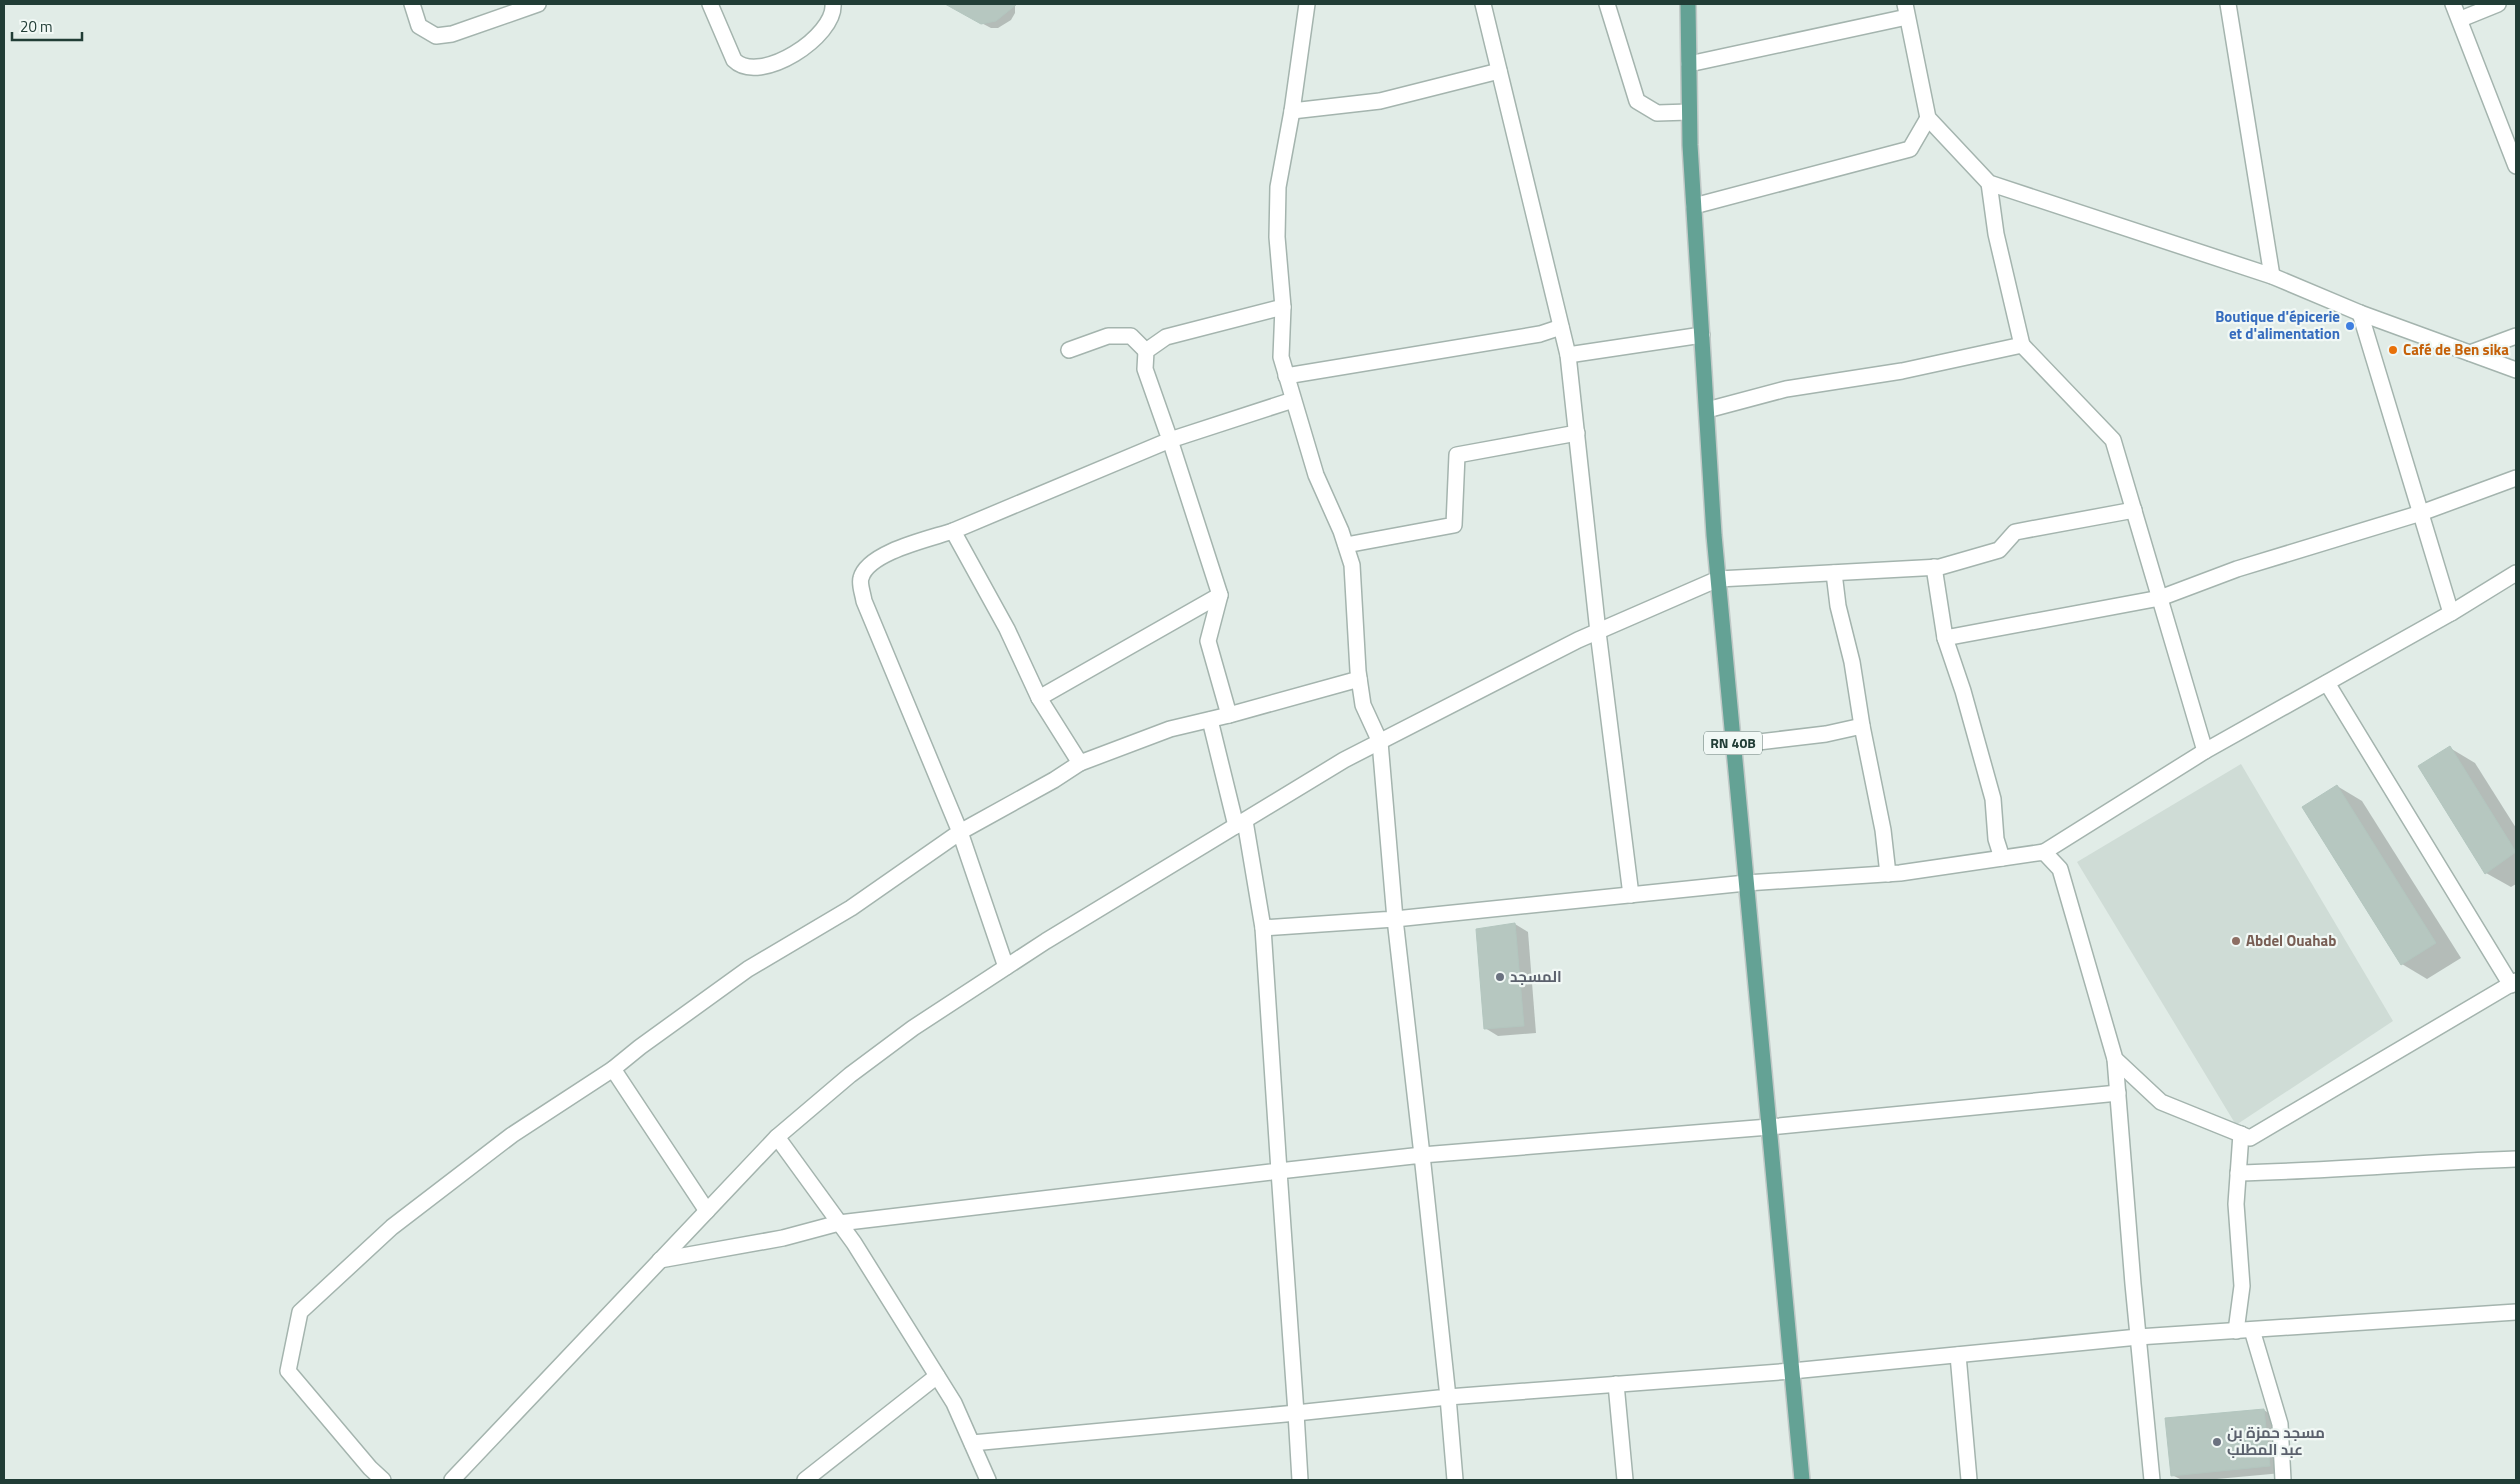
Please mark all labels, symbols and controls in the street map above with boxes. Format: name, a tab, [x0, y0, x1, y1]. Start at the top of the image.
scale bar	[12, 10, 82, 42]
text: 20 m	[20, 15, 53, 38]
place label: Boutique d'épicerie et d'alimentation	[2215, 305, 2340, 345]
marker: Boutique d'épicerie et d'alimentation	[2344, 320, 2356, 332]
place label: Café de Ben sika	[2403, 338, 2509, 361]
marker: Café de Ben sika	[2387, 344, 2399, 356]
road number: RN 40B	[1704, 731, 1762, 754]
place label: Abdel Ouahab	[2246, 929, 2336, 952]
marker: Abdel Ouahab	[2230, 935, 2242, 947]
place label: المسجد	[1510, 965, 1562, 988]
marker: المسجد	[1494, 971, 1506, 983]
place label: مسجد حمزة بن عبد المطلب	[2227, 1421, 2325, 1461]
marker: مسجد حمزة بن عبد المطلب	[2211, 1436, 2223, 1448]

